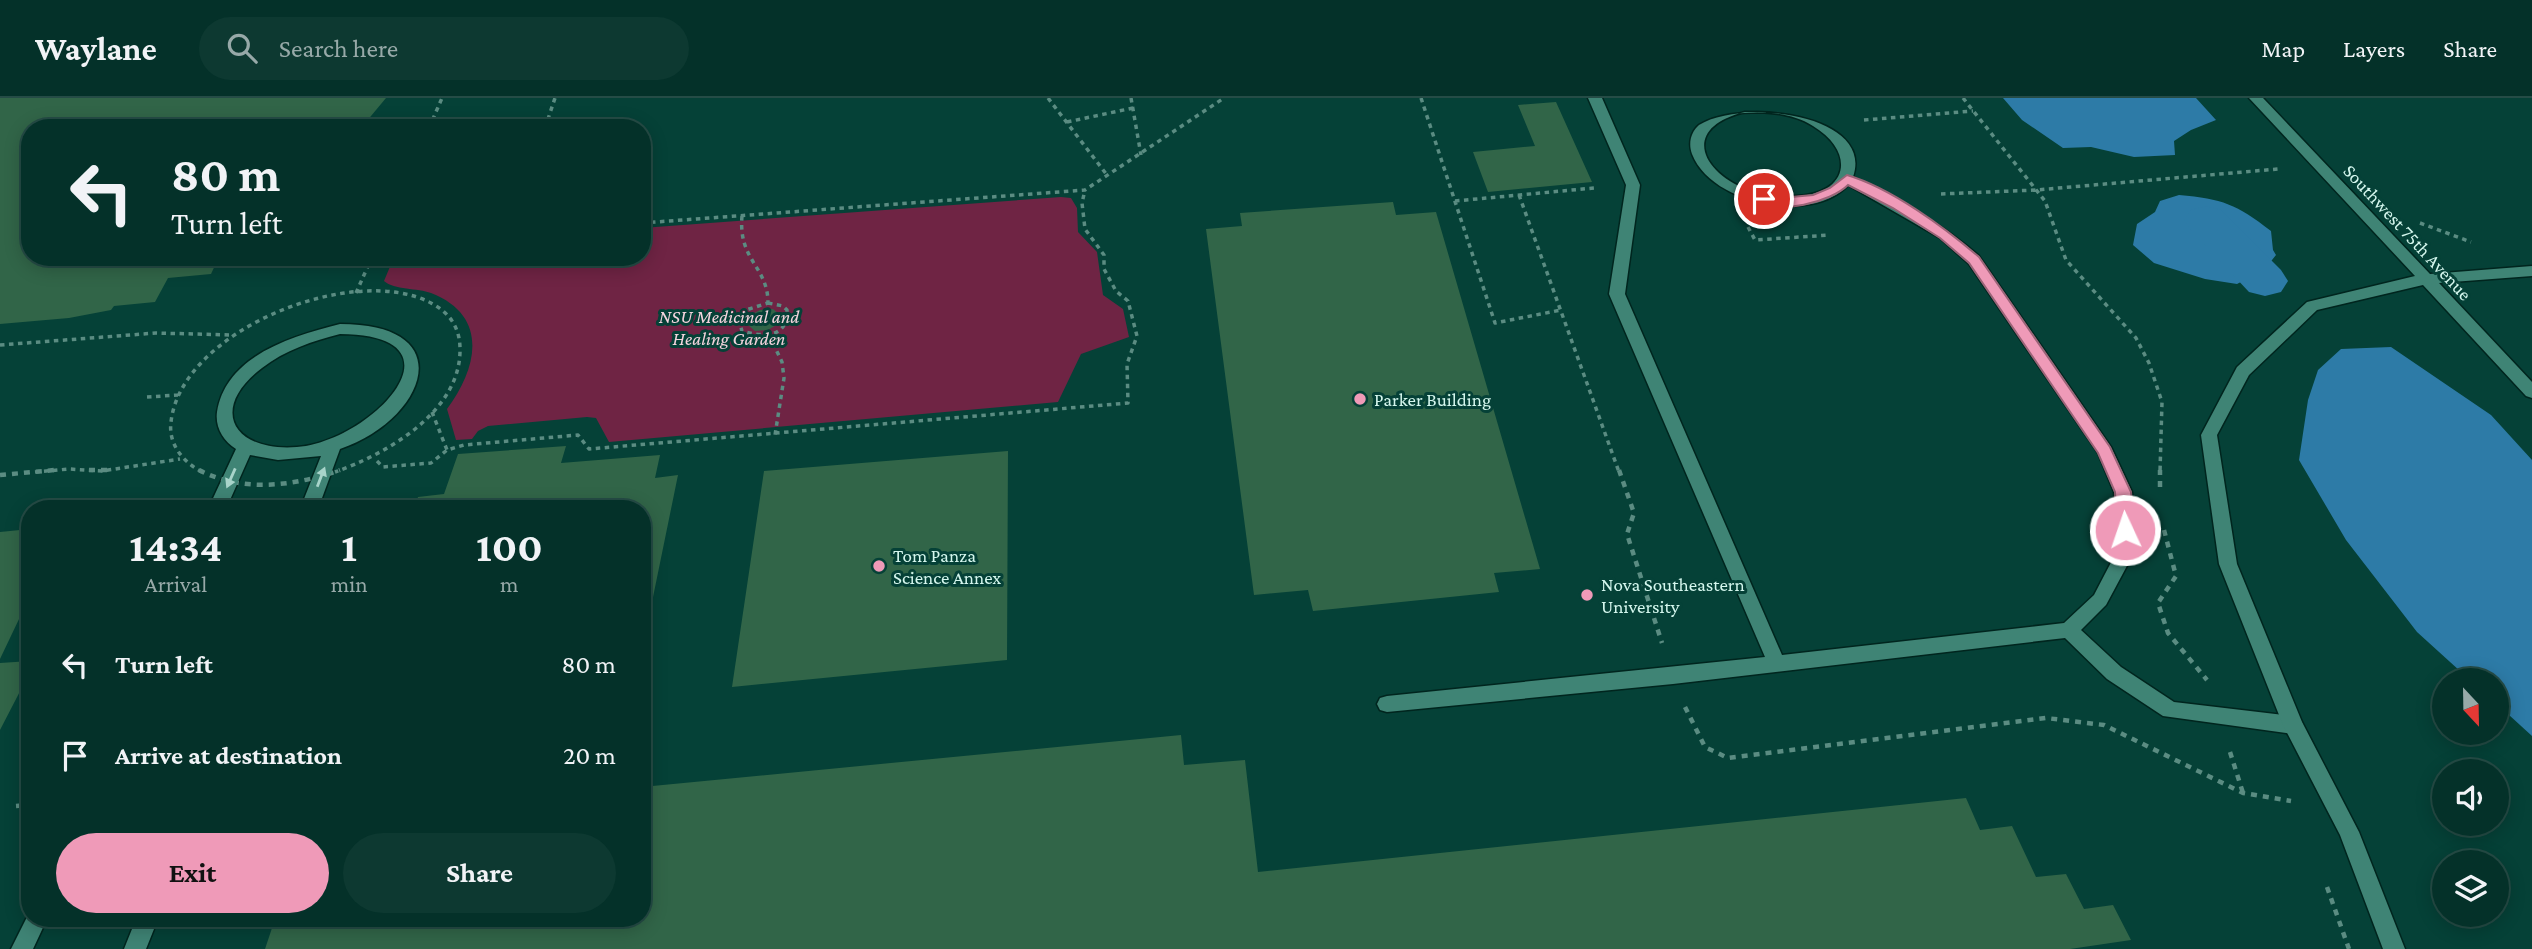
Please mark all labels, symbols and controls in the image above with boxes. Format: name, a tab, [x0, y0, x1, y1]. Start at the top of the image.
search box	[199, 17, 689, 80]
icon: search	[223, 29, 261, 67]
text: Waylane	[35, 30, 157, 67]
text: Search here	[279, 34, 398, 63]
text: Map	[2261, 35, 2305, 62]
text: Layers	[2343, 35, 2405, 62]
text: Share	[2443, 35, 2497, 62]
icon: left	[56, 147, 147, 238]
text: 80 m	[171, 147, 280, 202]
street label: Southwest 75th Avenue	[2339, 160, 2476, 305]
pin	[1734, 169, 1794, 229]
icon: arrive	[1745, 180, 1783, 218]
text: Turn left	[171, 205, 282, 241]
park label: NSU Medicinal and Healing Garden	[659, 306, 800, 349]
place label: Parker Building	[1374, 389, 1491, 410]
marker: Parker Building	[1352, 391, 1368, 407]
one-way arrow	[316, 467, 327, 488]
one-way arrow	[225, 468, 237, 488]
position arrow	[2088, 493, 2162, 567]
text: 14:34	[129, 523, 222, 570]
text: 1	[341, 523, 357, 570]
text: 100	[476, 523, 543, 570]
place label: Tom Panza Science Annex	[893, 545, 1001, 588]
marker: Tom Panza Science Annex	[871, 558, 887, 574]
text: Arrival	[145, 571, 207, 597]
text: min	[331, 571, 368, 597]
text: m	[500, 571, 519, 597]
place label: Nova Southeastern University	[1601, 574, 1745, 617]
marker: Nova Southeastern University	[1579, 587, 1595, 603]
icon: left	[56, 646, 94, 684]
text: Turn left	[115, 650, 213, 679]
text: 80 m	[562, 650, 616, 679]
north arrow	[2432, 668, 2510, 746]
map controls	[2432, 668, 2509, 927]
icon: arrive	[56, 737, 94, 775]
text: Arrive at destination	[115, 741, 342, 770]
text: 20 m	[563, 741, 616, 770]
button: sound	[2432, 759, 2509, 836]
button: Exit	[56, 833, 329, 913]
button: Share	[343, 833, 616, 913]
button: layers	[2432, 850, 2509, 927]

